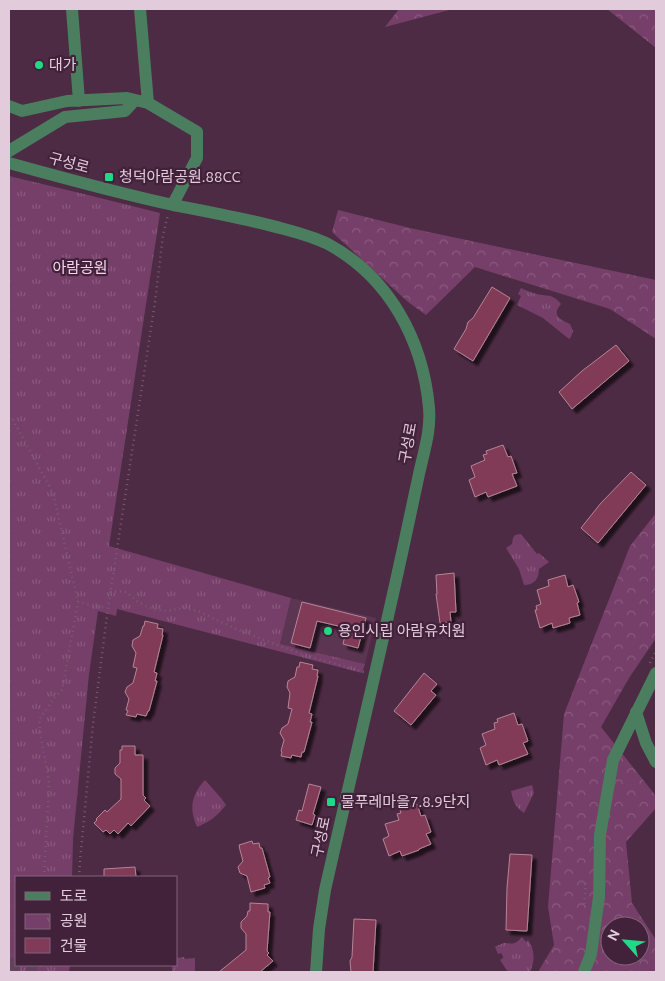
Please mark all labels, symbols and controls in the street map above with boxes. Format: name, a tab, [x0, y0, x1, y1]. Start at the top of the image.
place label: 대가	[49, 56, 77, 73]
marker: 대가	[33, 59, 45, 71]
street label: 구성로	[47, 149, 91, 176]
place label: 청덕아람공원.88CC	[119, 168, 241, 185]
marker: 청덕아람공원.88CC	[103, 171, 115, 183]
park label: 아람공원	[52, 259, 108, 276]
street label: 구성로	[396, 421, 419, 465]
place label: 용인시립 아람유치원	[338, 622, 466, 639]
marker: 용인시립 아람유치원	[322, 625, 334, 637]
place label: 물푸레마을7.8.9단지	[341, 793, 470, 810]
marker: 물푸레마을7.8.9단지	[325, 796, 337, 808]
street label: 구성로	[308, 815, 333, 859]
legend	[15, 876, 178, 966]
text: 도로	[60, 887, 88, 904]
text: 공원	[60, 912, 88, 929]
north arrow	[600, 916, 650, 966]
text: N	[604, 927, 623, 943]
text: 건물	[60, 937, 88, 954]

